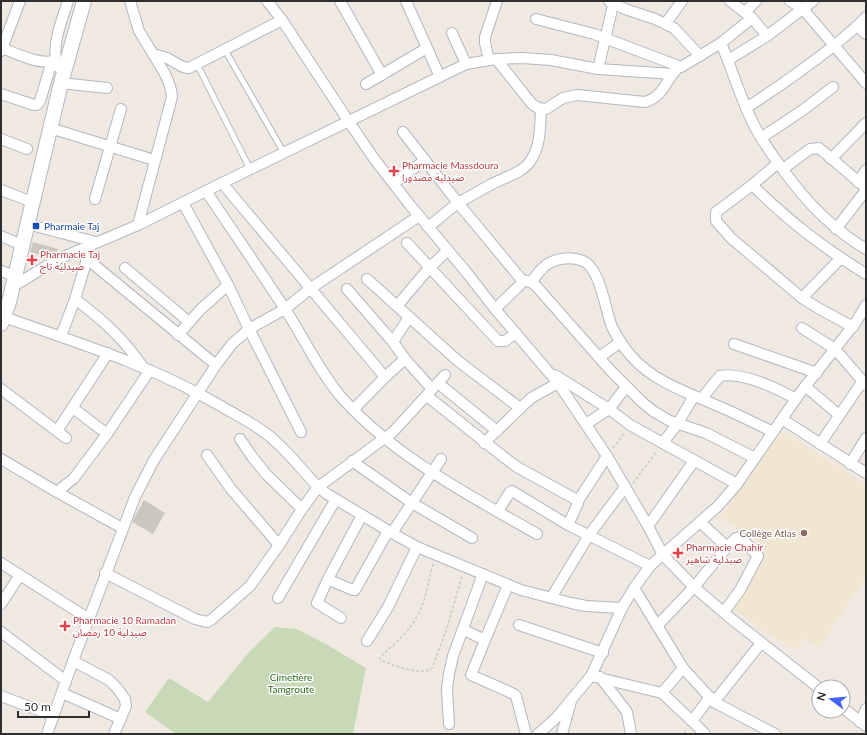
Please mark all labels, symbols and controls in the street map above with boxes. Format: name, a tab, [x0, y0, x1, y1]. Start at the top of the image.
place label: Pharmacie Massdoura صيدلية مصدورا	[402, 159, 499, 184]
marker: Pharmacie Massdoura صيدلية مصدورا	[389, 166, 399, 176]
place label: Pharmaie Taj	[44, 220, 99, 232]
marker: Pharmaie Taj	[31, 221, 41, 231]
place label: Pharmacie Taj صيدلية تاج	[40, 248, 100, 274]
marker: Pharmacie Taj صيدلية تاج	[27, 255, 37, 265]
place label: Collège Atlas	[739, 527, 796, 539]
marker: Collège Atlas	[799, 528, 809, 538]
place label: Pharmacie Chahir صيدلية شاهير	[685, 541, 764, 566]
marker: Pharmacie Chahir صيدلية شاهير	[673, 548, 683, 558]
place label: Pharmacie 10 Ramadan صيدلية 10 رمضان	[73, 614, 176, 639]
marker: Pharmacie 10 Ramadan صيدلية 10 رمضان	[60, 621, 70, 631]
park label: Cimetière Tamgroute	[268, 671, 314, 695]
north arrow	[811, 679, 851, 719]
text: N	[813, 690, 828, 702]
scale bar	[18, 693, 89, 719]
text: 50 m	[24, 699, 51, 714]

